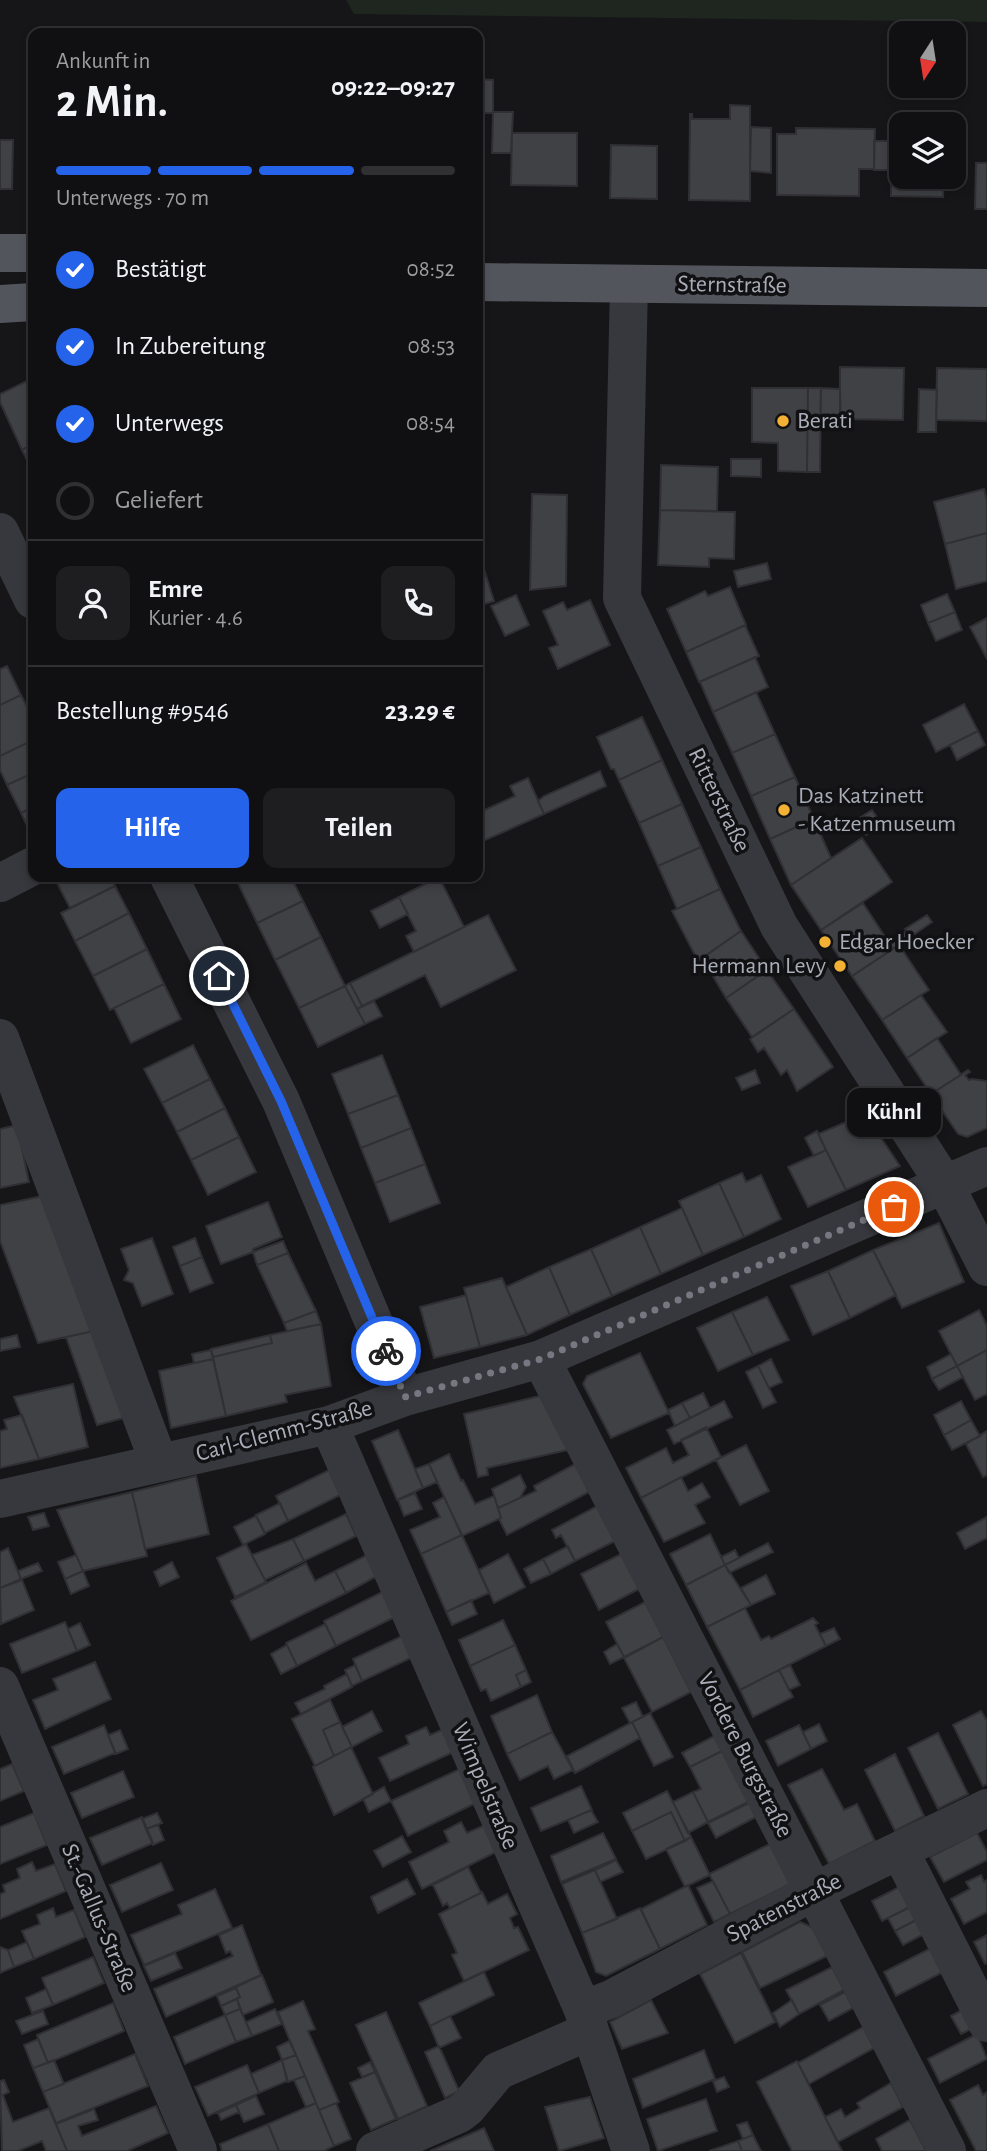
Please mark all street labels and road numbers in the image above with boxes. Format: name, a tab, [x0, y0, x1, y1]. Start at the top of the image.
street label: Sternstraße	[677, 272, 787, 298]
street label: Ritterstraße	[684, 744, 754, 856]
street label: Carl-Clemm-Straße	[193, 1396, 375, 1466]
street label: Vordere Burgstraße	[693, 1669, 797, 1841]
street label: Wimpelstraße	[448, 1719, 522, 1853]
street label: St.-Gallus-Straße	[57, 1840, 141, 1996]
street label: Spatenstraße	[723, 1869, 845, 1947]

